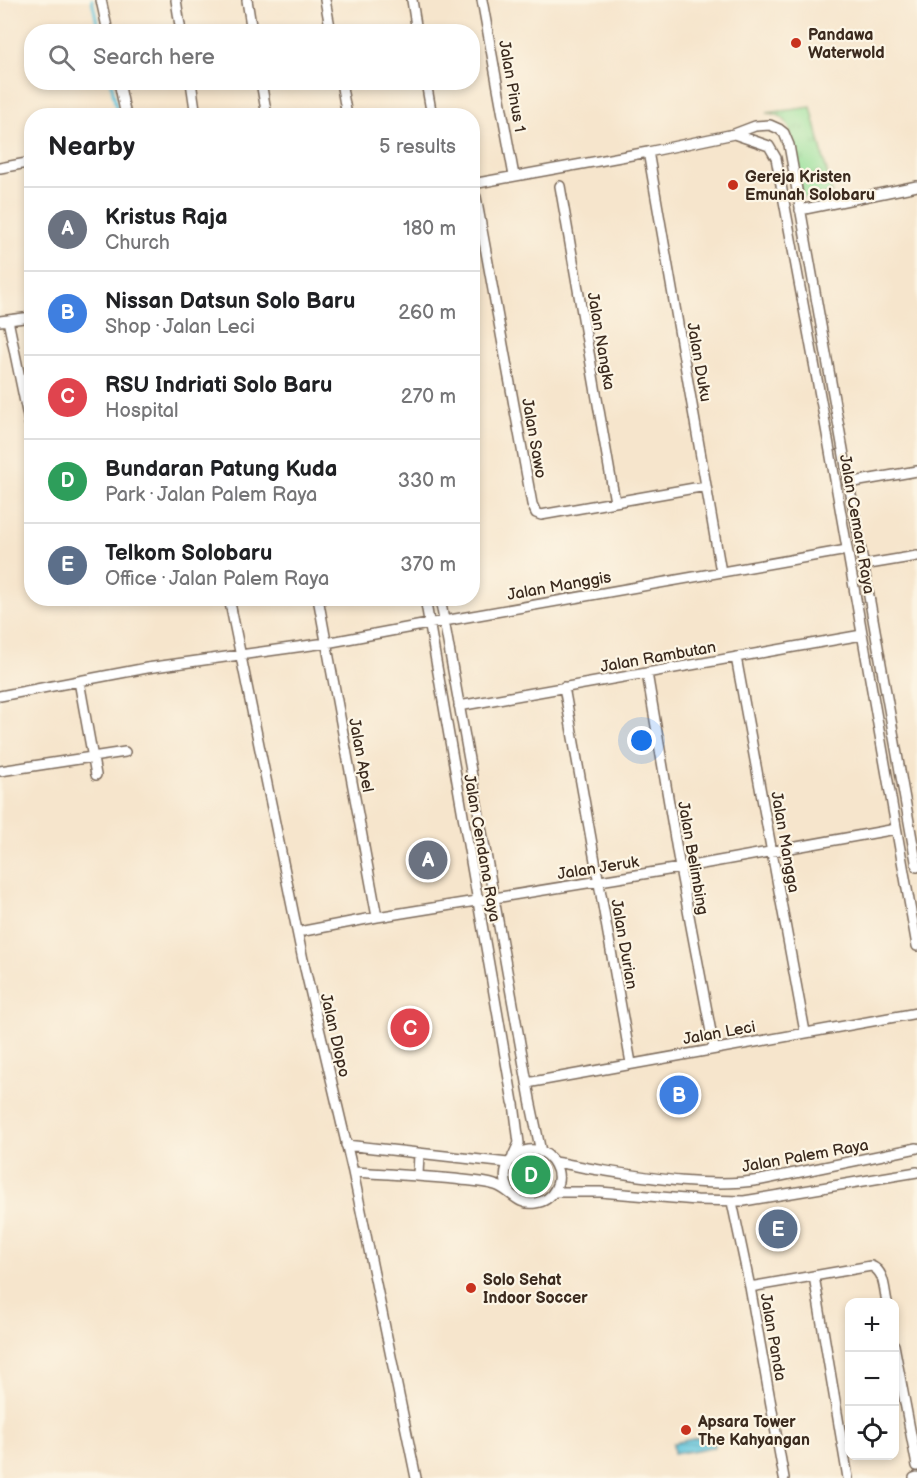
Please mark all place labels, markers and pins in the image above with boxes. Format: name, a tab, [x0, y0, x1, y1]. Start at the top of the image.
place label: Pandawa Waterwold	[808, 26, 885, 63]
marker: Pandawa Waterwold	[789, 36, 803, 50]
place label: Gereja Kristen Emunah Solobaru	[745, 168, 875, 205]
marker: Gereja Kristen Emunah Solobaru	[726, 178, 740, 192]
pin: A	[408, 838, 448, 882]
pin: C	[390, 1006, 430, 1050]
pin: B	[660, 1072, 698, 1118]
pin: D	[512, 1152, 550, 1198]
pin: E	[758, 1206, 798, 1252]
place label: Solo Sehat Indoor Soccer	[483, 1271, 588, 1308]
marker: Solo Sehat Indoor Soccer	[464, 1281, 478, 1295]
place label: Apsara Tower The Kahyangan	[697, 1413, 810, 1450]
marker: Apsara Tower The Kahyangan	[679, 1423, 693, 1437]

